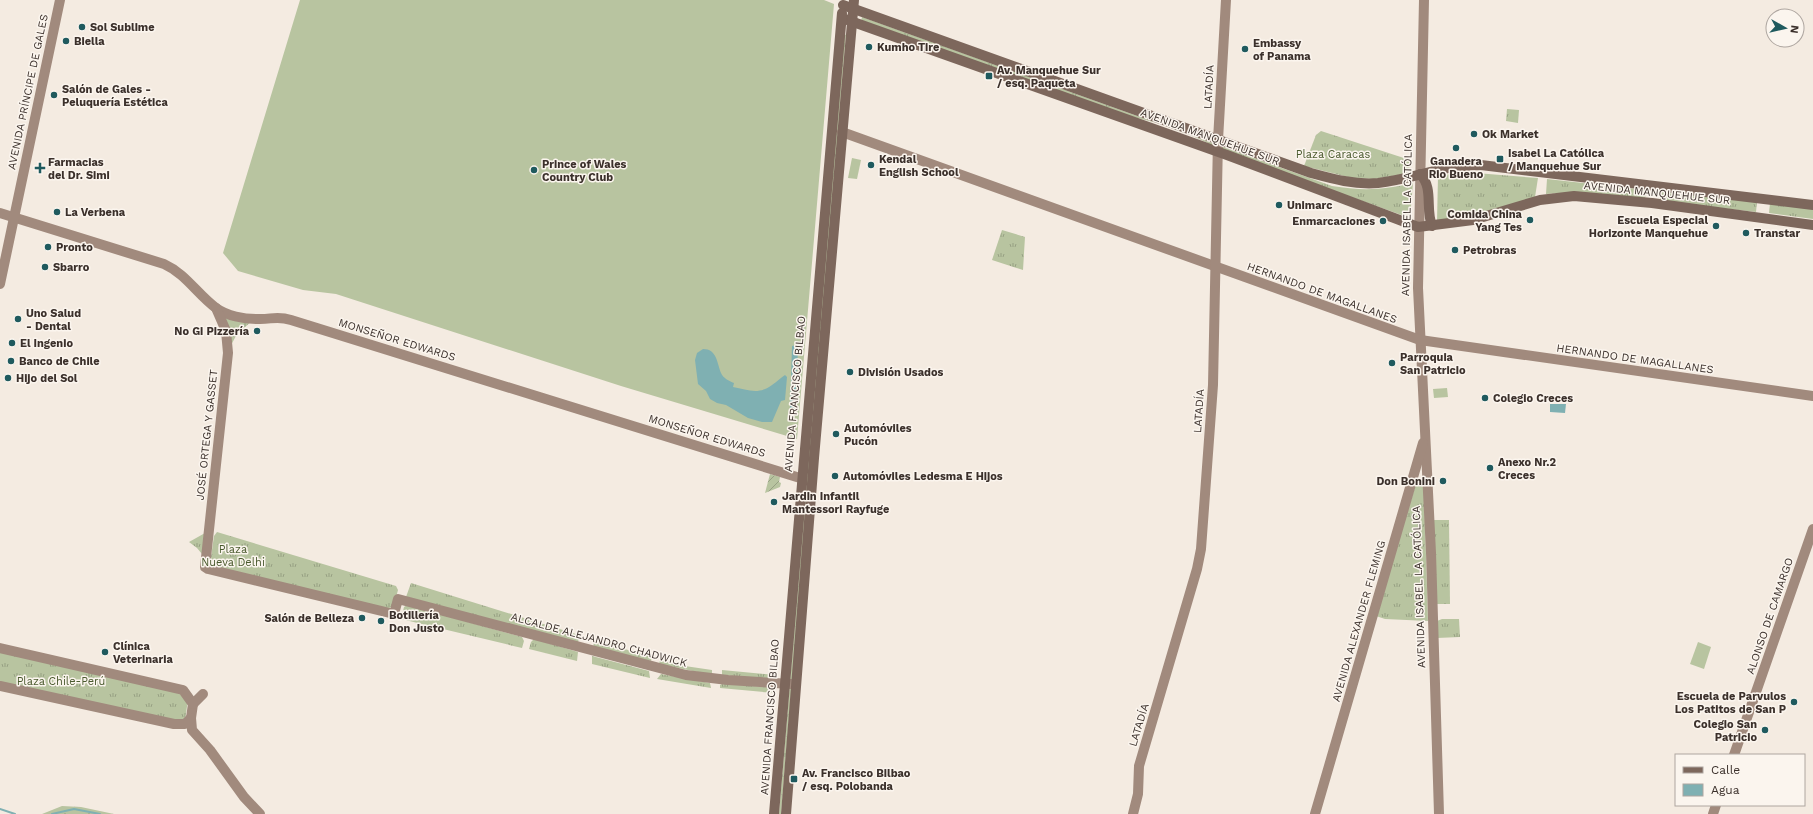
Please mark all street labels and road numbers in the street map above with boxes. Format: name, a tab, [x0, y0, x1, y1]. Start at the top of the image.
street label: AVENIDA PRÍNCIPE DE GALES	[4, 13, 51, 171]
street label: LATADÍA	[1200, 65, 1217, 109]
street label: AVENIDA MANQUEHUE SUR	[1139, 106, 1281, 168]
street label: AVENIDA ISABEL LA CATÓLICA	[1398, 134, 1415, 296]
street label: AVENIDA MANQUEHUE SUR	[1583, 179, 1731, 207]
street label: HERNANDO DE MAGALLANES	[1245, 260, 1399, 326]
street label: MONSEÑOR EDWARDS	[337, 316, 457, 364]
street label: AVENIDA FRANCISCO BILBAO	[782, 316, 808, 472]
street label: HERNANDO DE MAGALLANES	[1556, 342, 1714, 376]
street label: JOSÉ ORTEGA Y GASSET	[193, 368, 220, 501]
street label: LATADÍA	[1190, 388, 1207, 434]
street label: MONSEÑOR EDWARDS	[647, 412, 767, 460]
street label: AVENIDA ISABEL LA CATÓLICA	[1409, 506, 1428, 668]
street label: AVENIDA ALEXANDER FLEMING	[1330, 539, 1388, 703]
street label: ALONSO DE CAMARGO	[1744, 556, 1796, 676]
street label: ALCALDE ALEJANDRO CHADWICK	[510, 610, 688, 670]
street label: AVENIDA FRANCISCO BILBAO	[758, 639, 782, 795]
street label: LATADÍA	[1125, 702, 1152, 748]

